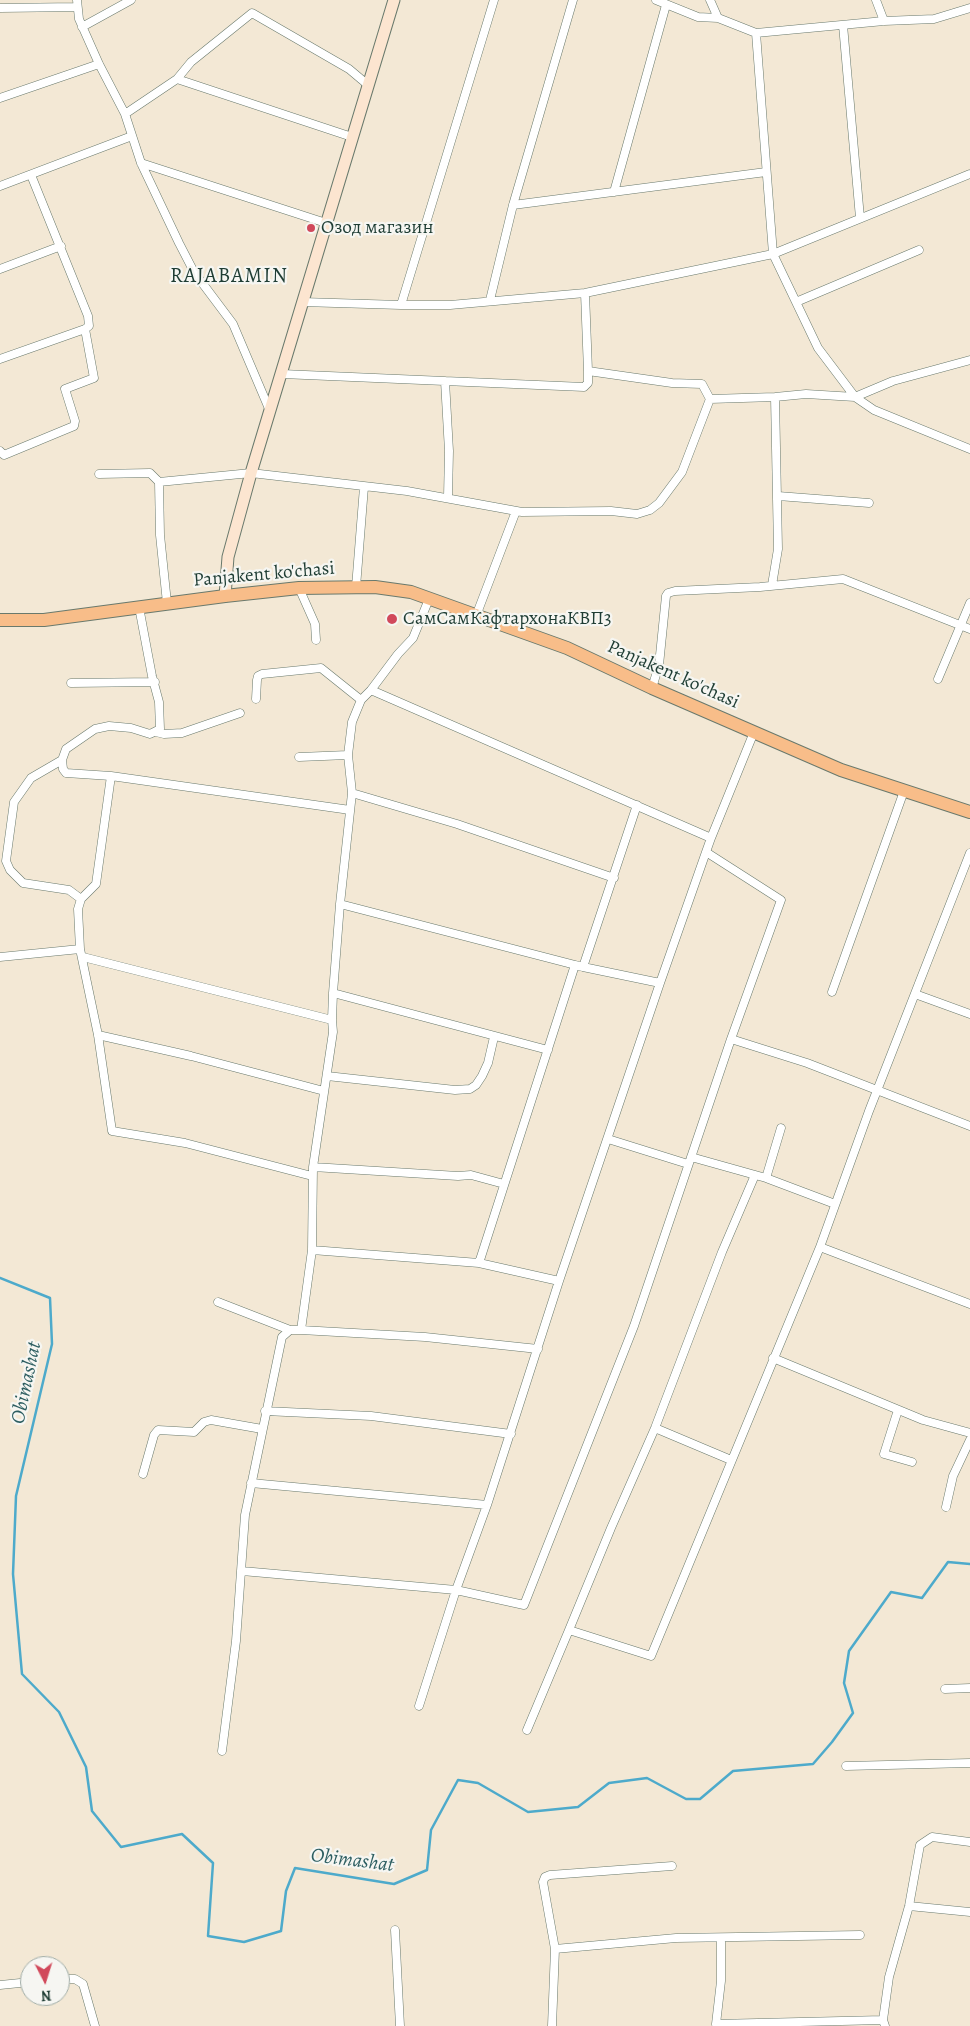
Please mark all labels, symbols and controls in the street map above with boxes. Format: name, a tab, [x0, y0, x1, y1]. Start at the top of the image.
place label: Озод магазин	[321, 217, 434, 239]
marker: Озод магазин	[305, 222, 317, 234]
district label: RAJABAMIN	[169, 264, 289, 290]
street label: Panjakent ko'chasi	[192, 557, 336, 593]
place label: СамСамКафтархонаКВП3	[403, 608, 612, 630]
marker: СамСамКафтархонаКВП3	[385, 612, 399, 626]
street label: Panjakent ko'chasi	[604, 636, 742, 714]
water label: Obimashat	[7, 1340, 47, 1426]
water label: Obimashat	[309, 1844, 395, 1878]
north arrow	[20, 1956, 70, 2006]
text: N	[40, 1986, 52, 2005]

